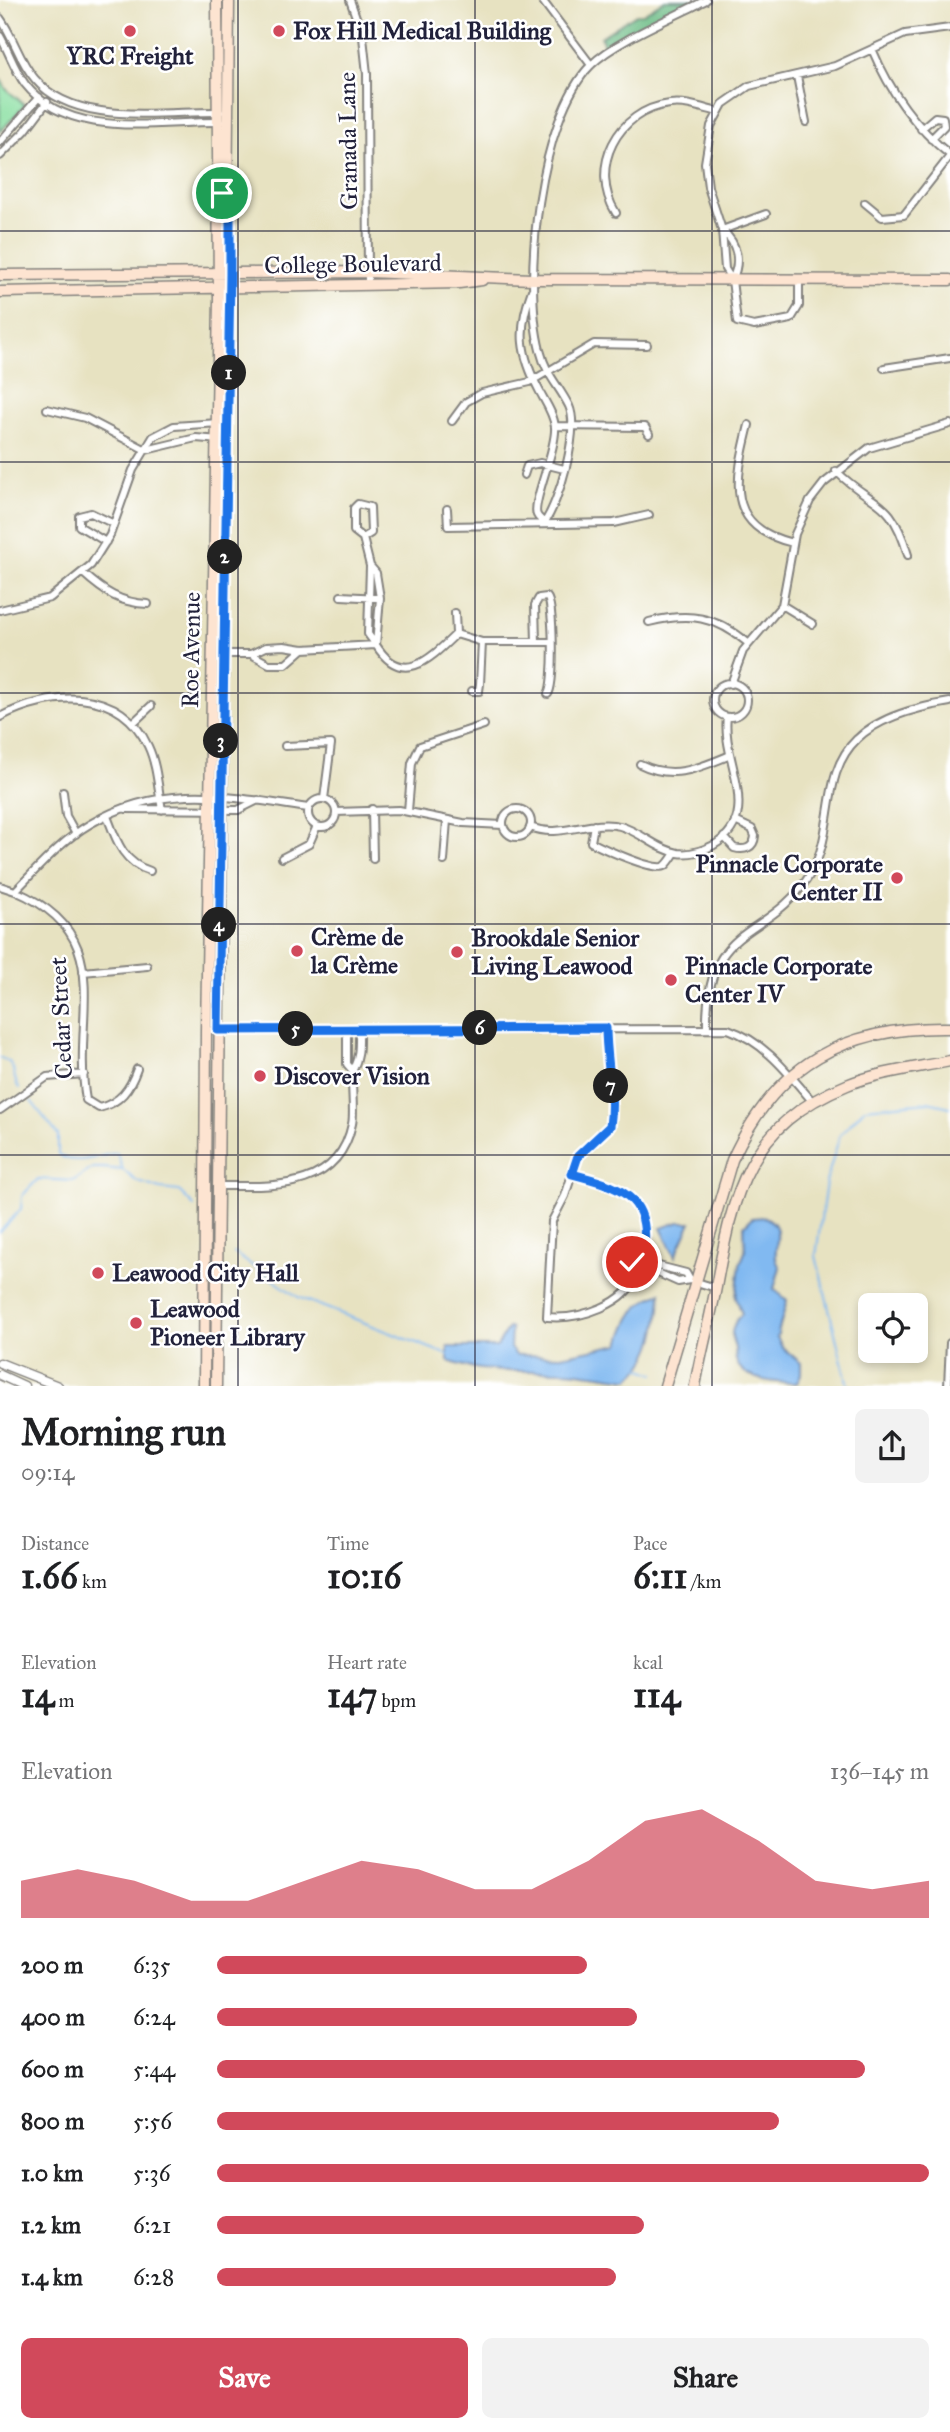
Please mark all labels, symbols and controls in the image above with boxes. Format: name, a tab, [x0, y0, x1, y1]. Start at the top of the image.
place label: Fox Hill Medical Building	[293, 16, 552, 46]
marker: YRC Freight	[122, 23, 138, 39]
marker: Fox Hill Medical Building	[271, 23, 287, 39]
place label: YRC Freight	[66, 41, 194, 71]
street label: Granada Lane	[332, 72, 364, 210]
pin	[192, 163, 252, 223]
icon: arrive	[203, 174, 241, 212]
street label: College Boulevard	[264, 247, 442, 281]
pin: 1	[212, 356, 246, 390]
text: 1	[225, 361, 232, 384]
pin: 2	[208, 540, 243, 574]
text: 2	[220, 545, 229, 568]
street label: Roe Avenue	[175, 592, 207, 708]
pin: 3	[204, 724, 238, 758]
text: 3	[217, 729, 224, 752]
place label: Pinnacle Corporate Center II	[695, 849, 883, 907]
marker: Pinnacle Corporate Center II	[889, 870, 905, 886]
pin: 4	[202, 908, 236, 942]
text: 4	[213, 913, 224, 936]
place label: Crème de la Crème	[310, 922, 403, 980]
place label: Brookdale Senior Living Leawood	[471, 923, 640, 981]
marker: Crème de la Crème	[289, 943, 305, 959]
marker: Brookdale Senior Living Leawood	[449, 944, 465, 960]
place label: Pinnacle Corporate Center IV	[685, 951, 873, 1009]
street label: Cedar Street	[43, 956, 79, 1080]
marker: Pinnacle Corporate Center IV	[663, 972, 679, 988]
pin: 6	[462, 1010, 498, 1046]
pin: 5	[278, 1012, 314, 1046]
text: 6	[475, 1016, 484, 1039]
text: 5	[291, 1017, 300, 1040]
place label: Discover Vision	[274, 1061, 430, 1091]
marker: Discover Vision	[252, 1068, 268, 1084]
pin: 7	[594, 1068, 628, 1104]
text: 7	[605, 1074, 616, 1097]
pin	[602, 1232, 662, 1292]
icon: check	[613, 1243, 651, 1281]
place label: Leawood City Hall	[112, 1258, 299, 1288]
marker: Leawood City Hall	[90, 1265, 106, 1281]
map controls	[858, 1293, 928, 1363]
button: locate	[858, 1293, 928, 1363]
place label: Leawood Pioneer Library	[150, 1294, 307, 1352]
marker: Leawood Pioneer Library	[128, 1315, 144, 1331]
text: Morning run	[21, 1409, 226, 1455]
button: share	[855, 1409, 929, 1483]
text: 09:14	[21, 1458, 74, 1486]
text: Distance	[21, 1532, 89, 1555]
text: Time	[327, 1532, 369, 1555]
text: Pace	[633, 1532, 667, 1555]
text: 1.66	[21, 1555, 78, 1598]
text: 10:16	[327, 1555, 402, 1598]
text: 6:11	[633, 1555, 687, 1598]
text: km	[78, 1570, 107, 1593]
text: /km	[687, 1570, 721, 1593]
text: Elevation	[21, 1651, 96, 1674]
text: Heart rate	[327, 1651, 407, 1674]
text: kcal	[633, 1651, 663, 1674]
text: 14	[21, 1674, 54, 1717]
text: 147	[327, 1674, 377, 1717]
text: 114	[633, 1674, 680, 1717]
text: m	[54, 1689, 74, 1712]
text: bpm	[377, 1689, 416, 1712]
text: Elevation	[21, 1757, 112, 1785]
text: 136–145 m	[830, 1757, 929, 1785]
text: 200 m	[21, 1951, 83, 1979]
text: 6:35	[133, 1951, 170, 1979]
text: 400 m	[21, 2003, 85, 2031]
text: 6:24	[133, 2003, 175, 2031]
text: 600 m	[21, 2055, 84, 2083]
text: 5:44	[133, 2055, 175, 2083]
text: 800 m	[21, 2107, 84, 2135]
text: 5:56	[133, 2107, 172, 2135]
text: 1.0 km	[21, 2159, 83, 2187]
text: 5:36	[133, 2159, 170, 2187]
text: 1.2 km	[21, 2211, 81, 2239]
text: 6:21	[133, 2211, 171, 2239]
text: 1.4 km	[21, 2263, 83, 2291]
text: 6:28	[133, 2263, 174, 2291]
button: Save	[21, 2338, 468, 2418]
button: Share	[482, 2338, 929, 2418]

